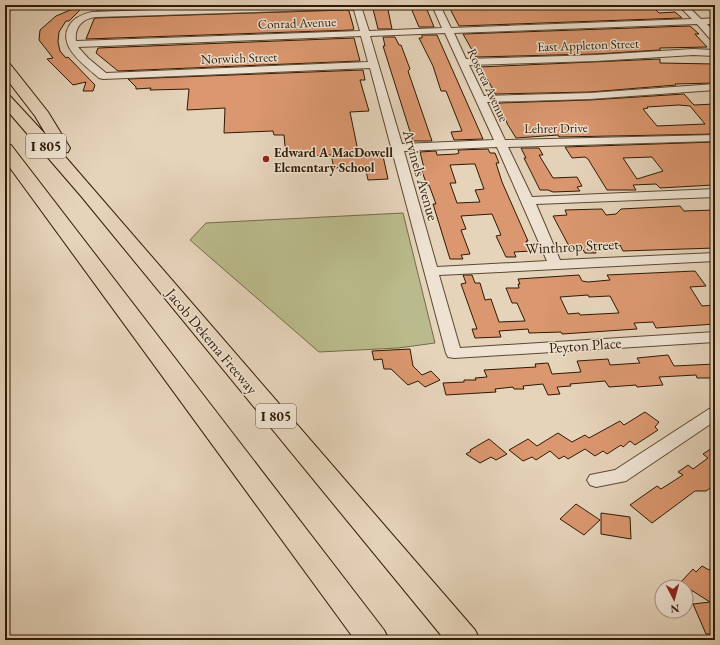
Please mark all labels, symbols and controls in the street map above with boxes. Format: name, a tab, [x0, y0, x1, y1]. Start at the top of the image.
street label: Conrad Avenue	[257, 13, 337, 33]
street label: East Appleton Street	[537, 35, 639, 55]
street label: Roscrea Avenue	[463, 45, 513, 125]
street label: Norwich Street	[201, 48, 277, 68]
street label: Lehrer Drive	[524, 119, 588, 137]
street label: Arvinels Avenue	[399, 126, 443, 223]
road number: I 805	[26, 134, 66, 158]
place label: Edward A MacDowell Elementary School	[274, 144, 393, 176]
marker: Edward A MacDowell Elementary School	[261, 154, 271, 164]
street label: Winthrop Street	[525, 234, 620, 258]
street label: Jacob Dekema Freeway	[161, 283, 262, 398]
street label: Peyton Place	[548, 333, 622, 357]
road number: I 805	[256, 404, 296, 428]
north arrow	[654, 579, 694, 619]
text: N	[670, 602, 680, 616]

